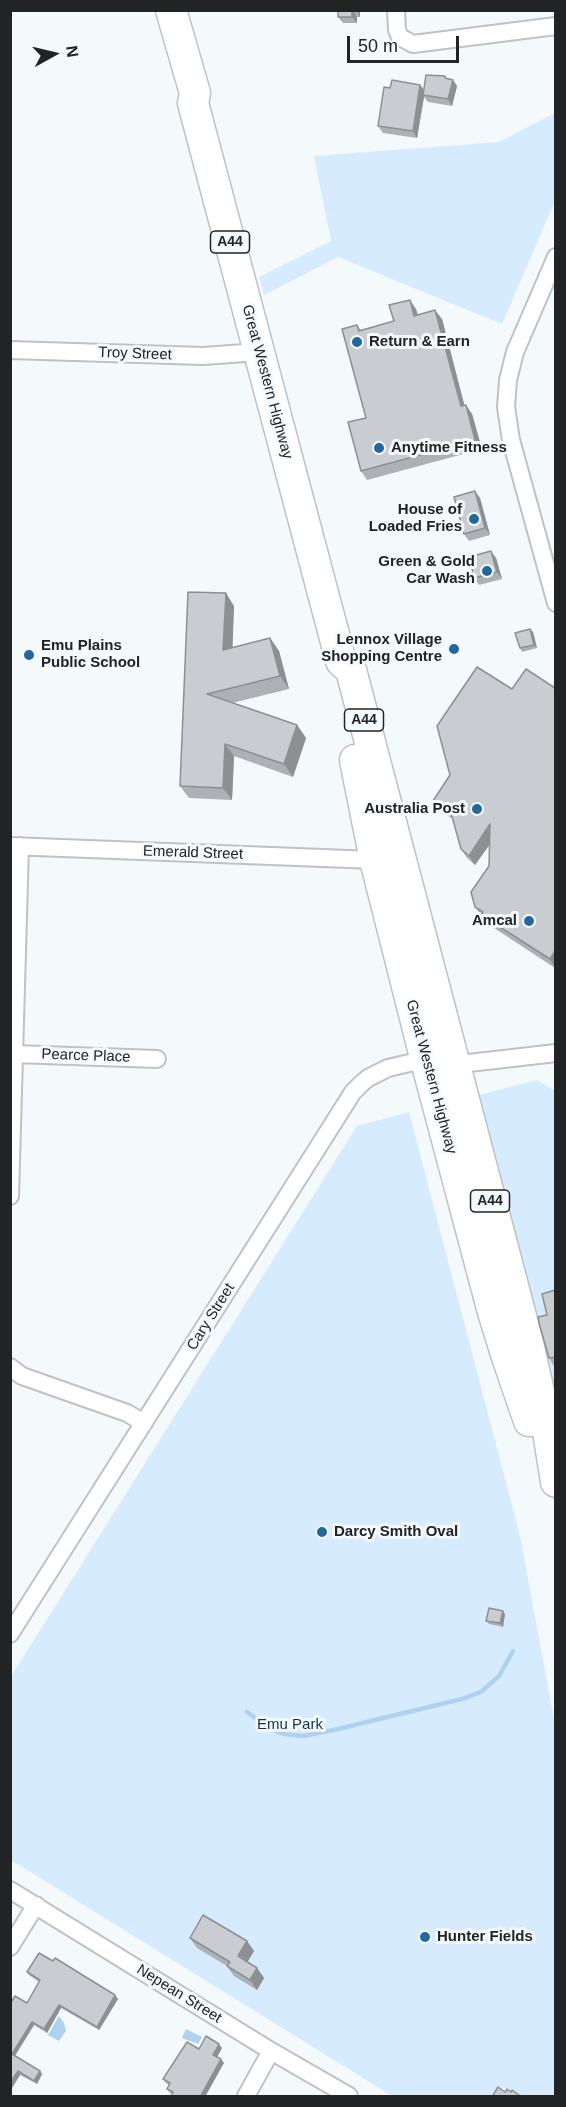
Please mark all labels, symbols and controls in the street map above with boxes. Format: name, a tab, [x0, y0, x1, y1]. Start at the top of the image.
north arrow	[24, 24, 84, 84]
scale bar	[350, 24, 462, 62]
text: 50 m	[358, 36, 398, 56]
text: N	[63, 45, 82, 58]
road number: A44	[210, 231, 250, 253]
street label: Great Western Highway	[238, 303, 296, 461]
place label: Return & Earn	[369, 333, 470, 351]
marker: Return & Earn	[350, 335, 364, 349]
street label: Troy Street	[98, 344, 172, 364]
place label: Anytime Fitness	[391, 439, 507, 457]
marker: Anytime Fitness	[372, 441, 386, 455]
place label: House of Loaded Fries	[369, 501, 462, 536]
marker: House of Loaded Fries	[467, 512, 481, 526]
place label: Green & Gold Car Wash	[378, 553, 475, 588]
marker: Green & Gold Car Wash	[480, 564, 494, 578]
place label: Lennox Village Shopping Centre	[321, 631, 442, 666]
place label: Emu Plains Public School	[41, 637, 140, 672]
marker: Lennox Village Shopping Centre	[447, 642, 461, 656]
marker: Emu Plains Public School	[22, 648, 36, 662]
road number: A44	[344, 709, 384, 731]
place label: Australia Post	[364, 800, 465, 818]
marker: Australia Post	[470, 802, 484, 816]
street label: Emerald Street	[143, 842, 243, 864]
place label: Amcal	[472, 912, 517, 930]
marker: Amcal	[522, 914, 536, 928]
street label: Great Western Highway	[402, 998, 460, 1156]
street label: Pearce Place	[41, 1045, 131, 1067]
road number: A44	[470, 1190, 510, 1212]
street label: Cary Street	[183, 1280, 239, 1354]
place label: Darcy Smith Oval	[334, 1523, 458, 1541]
marker: Darcy Smith Oval	[315, 1525, 329, 1539]
park label: Emu Park	[257, 1716, 323, 1734]
place label: Hunter Fields	[437, 1928, 533, 1946]
marker: Hunter Fields	[418, 1930, 432, 1944]
street label: Nepean Street	[133, 1961, 225, 2027]

